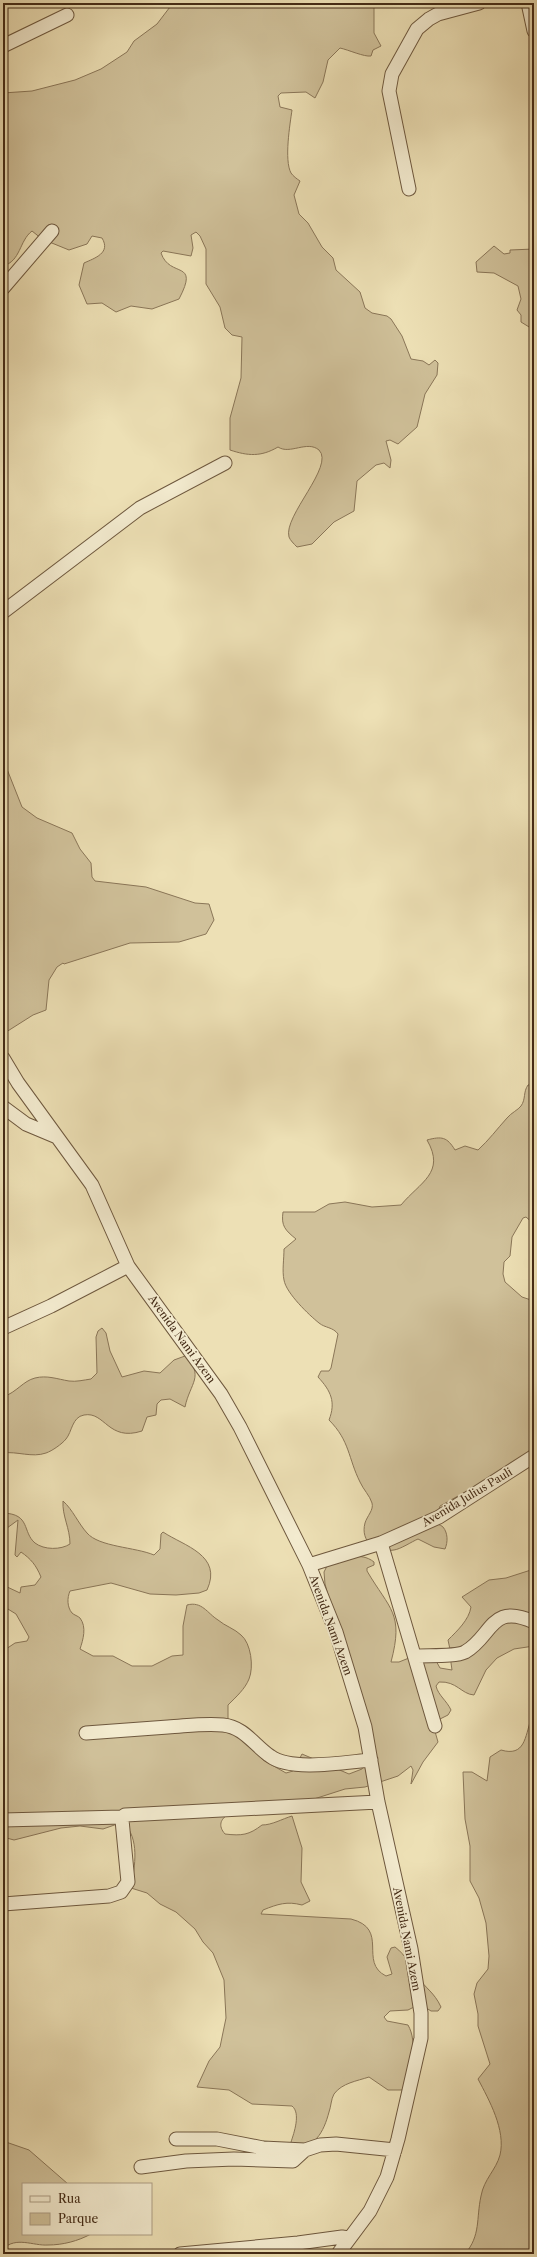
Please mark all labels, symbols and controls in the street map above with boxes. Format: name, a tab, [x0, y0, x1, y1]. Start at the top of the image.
street label: Avenida Nami Azem	[145, 1291, 219, 1386]
street label: Avenida Julius Pauli	[418, 1464, 515, 1530]
street label: Avenida Nami Azem	[306, 1572, 356, 1678]
street label: Avenida Nami Azem	[390, 1885, 424, 1993]
legend	[22, 2183, 152, 2235]
text: Rua	[58, 2191, 81, 2206]
text: Parque	[58, 2211, 99, 2226]

